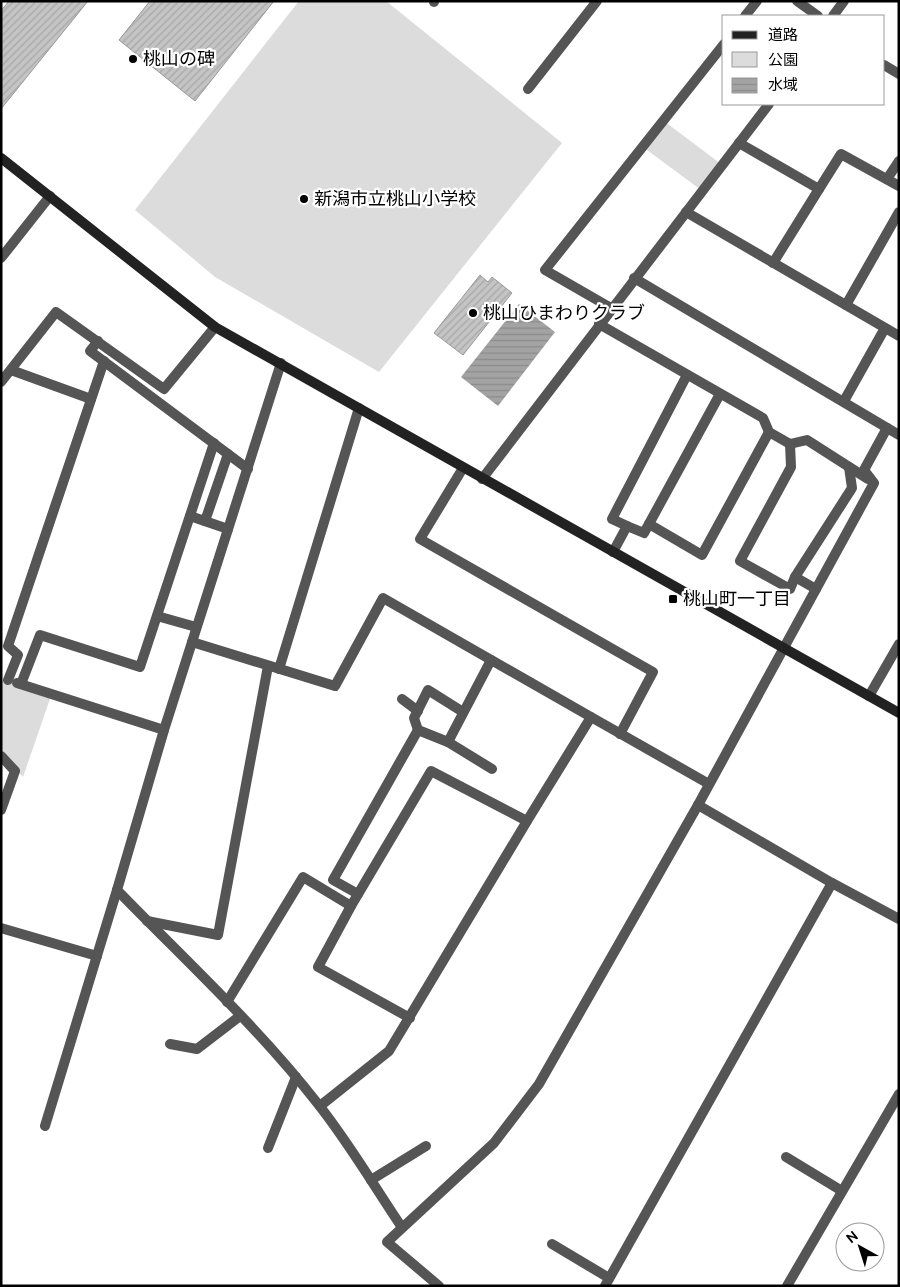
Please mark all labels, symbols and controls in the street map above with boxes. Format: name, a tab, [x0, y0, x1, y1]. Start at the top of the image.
legend	[722, 15, 885, 105]
text: 道路	[768, 26, 798, 43]
place label: 桃山の碑	[143, 48, 215, 68]
text: 公園	[768, 51, 798, 68]
marker: 桃山の碑	[127, 53, 139, 65]
text: 水域	[768, 76, 798, 93]
place label: 新潟市立桃山小学校	[314, 188, 476, 208]
marker: 新潟市立桃山小学校	[298, 193, 310, 205]
place label: 桃山ひまわりクラブ	[483, 302, 645, 322]
marker: 桃山ひまわりクラブ	[467, 307, 479, 319]
place label: 桃山町一丁目	[683, 588, 791, 608]
marker: 桃山町一丁目	[667, 593, 679, 605]
north arrow	[835, 1222, 885, 1272]
text: N	[843, 1227, 861, 1246]

